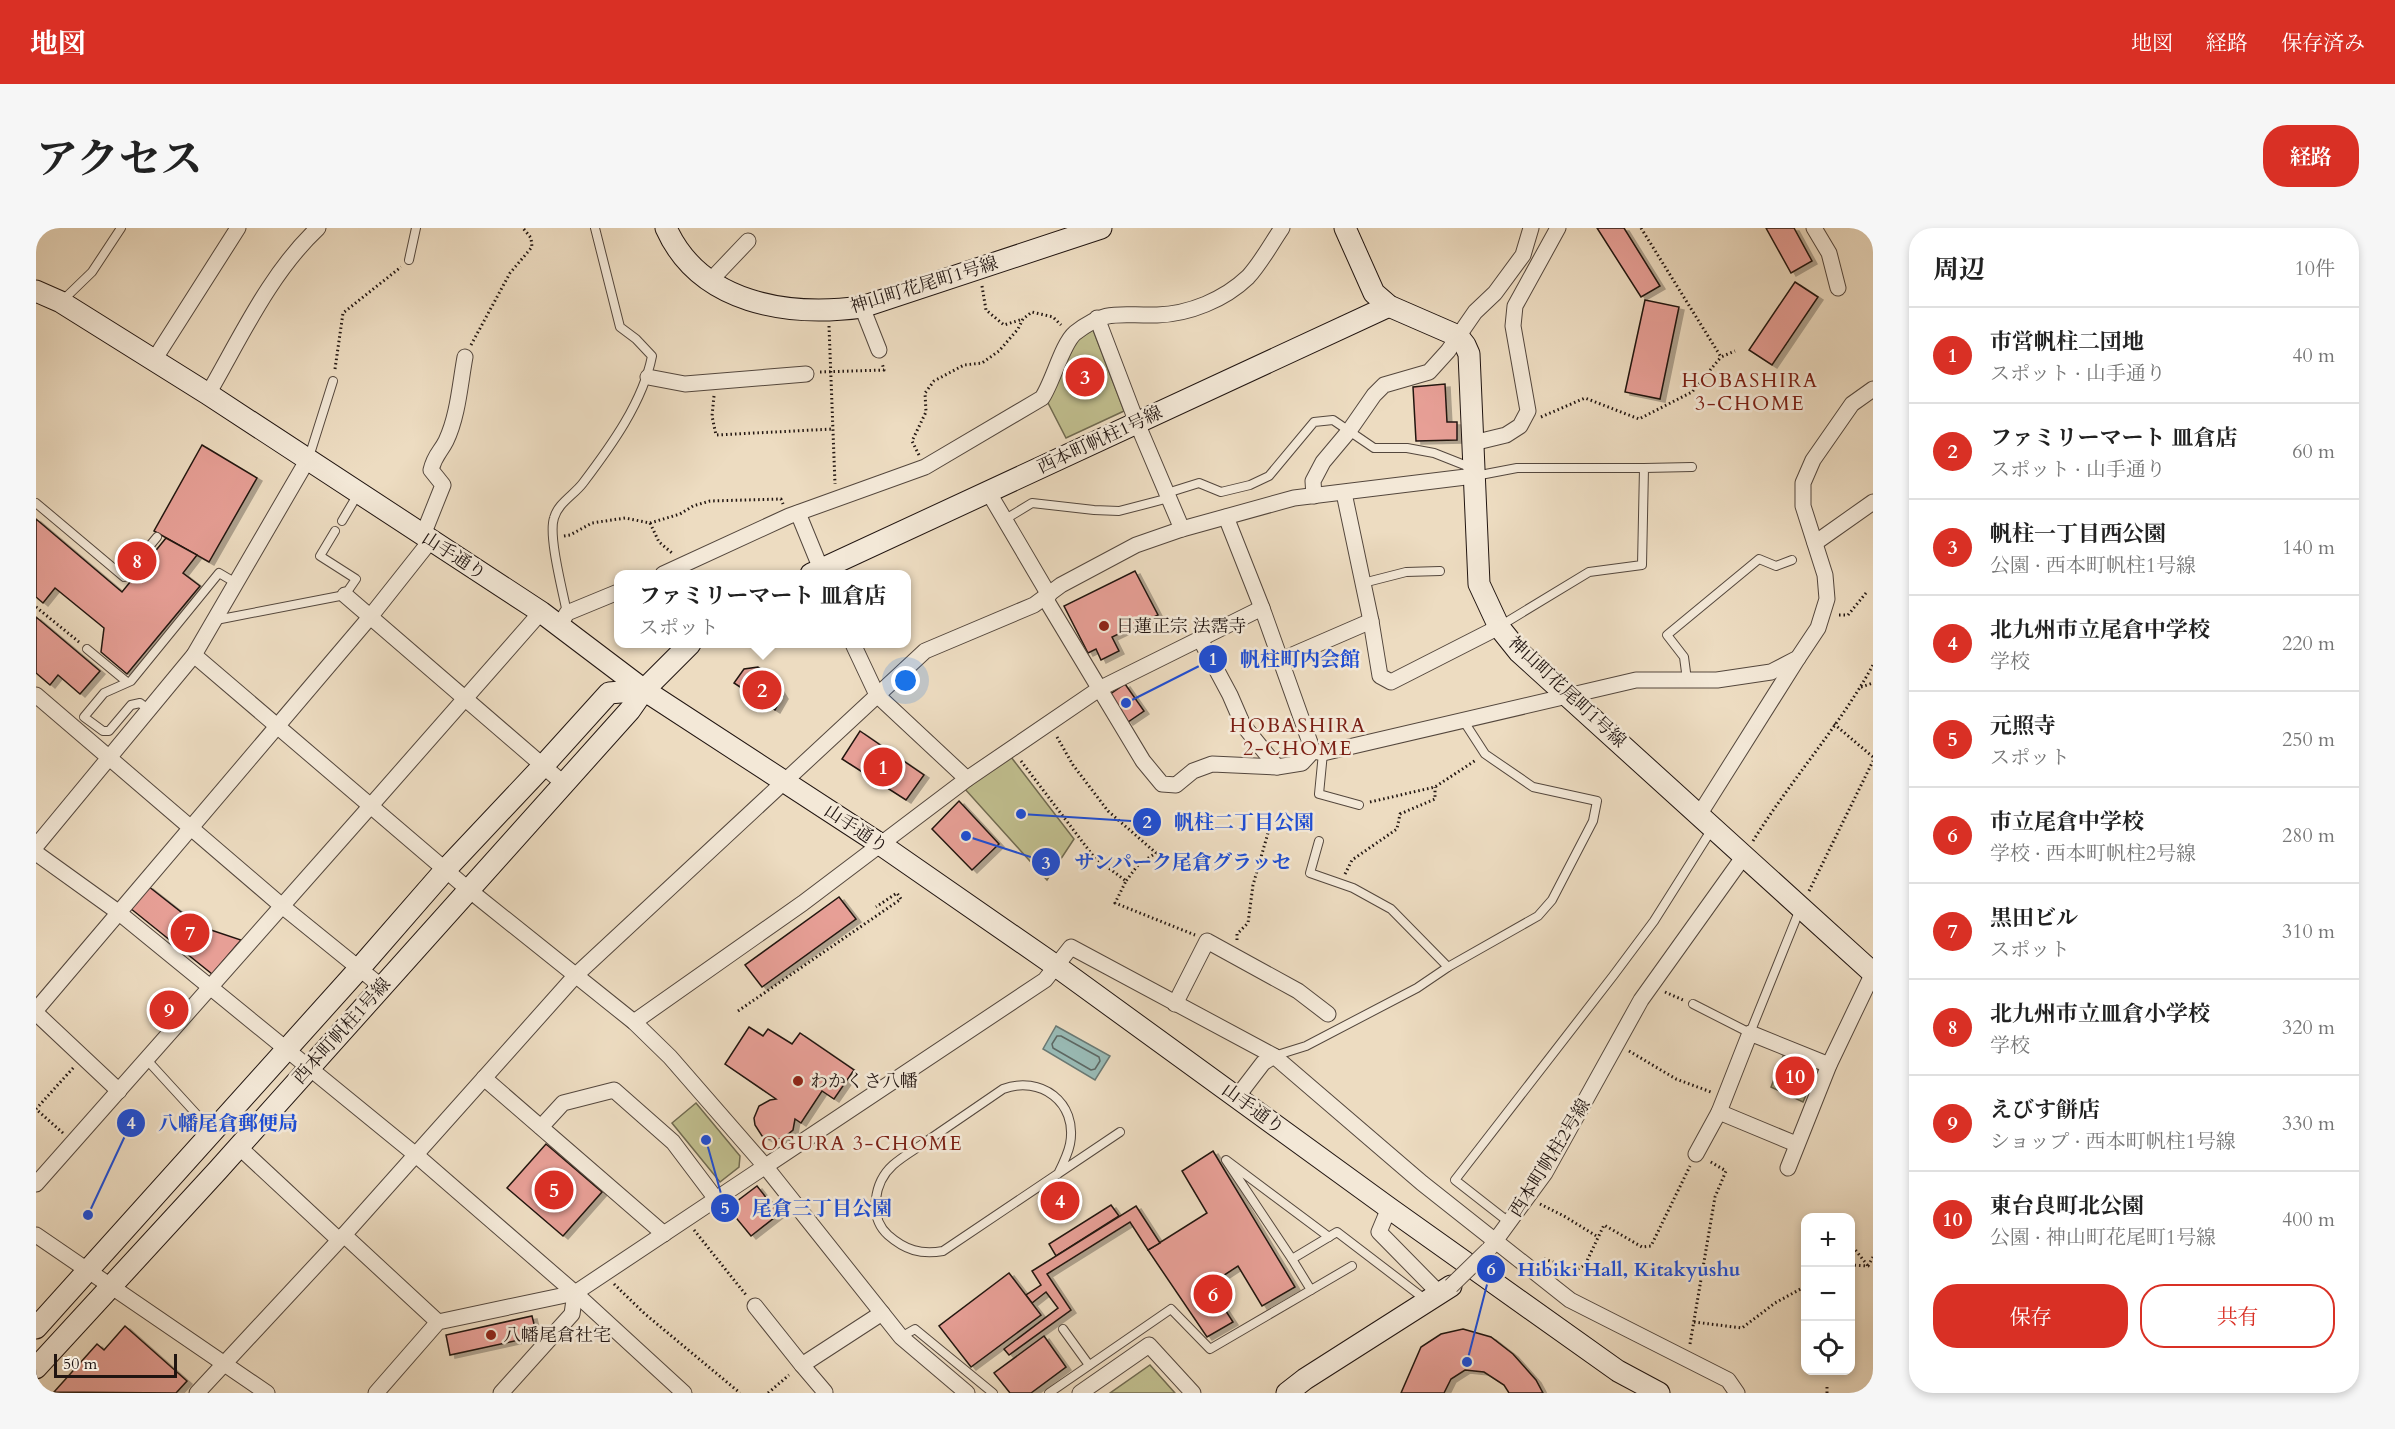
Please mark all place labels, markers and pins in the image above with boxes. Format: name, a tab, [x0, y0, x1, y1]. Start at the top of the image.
pin: 3	[1066, 354, 1104, 400]
pin: 8	[118, 538, 156, 584]
place label: 日蓮正宗 法霑寺	[1116, 614, 1247, 639]
marker: 日蓮正宗 法霑寺	[1097, 619, 1111, 633]
callout: 帆柱町内会館	[1198, 640, 1372, 678]
pin: 2	[742, 668, 782, 712]
pin: 1	[864, 744, 902, 790]
callout: 帆柱二丁目公園	[1132, 803, 1326, 841]
callout: サンパーク尾倉グラッセ	[1031, 843, 1305, 881]
pin: 7	[170, 910, 210, 956]
pin: 9	[150, 988, 188, 1032]
pin: 10	[1776, 1054, 1814, 1098]
place label: わかくさ八幡	[810, 1069, 918, 1094]
marker: わかくさ八幡	[791, 1074, 805, 1088]
callout: 八幡尾倉郵便局	[116, 1104, 310, 1142]
pin: 5	[534, 1168, 574, 1212]
pin: 4	[1040, 1178, 1080, 1224]
callout: 尾倉三丁目公園	[710, 1189, 904, 1227]
callout: Hibiki Hall, Kitakyushu	[1476, 1250, 1753, 1288]
pin: 6	[1194, 1272, 1232, 1316]
place label: 八幡尾倉社宅	[503, 1323, 611, 1348]
marker: 八幡尾倉社宅	[484, 1328, 498, 1342]

